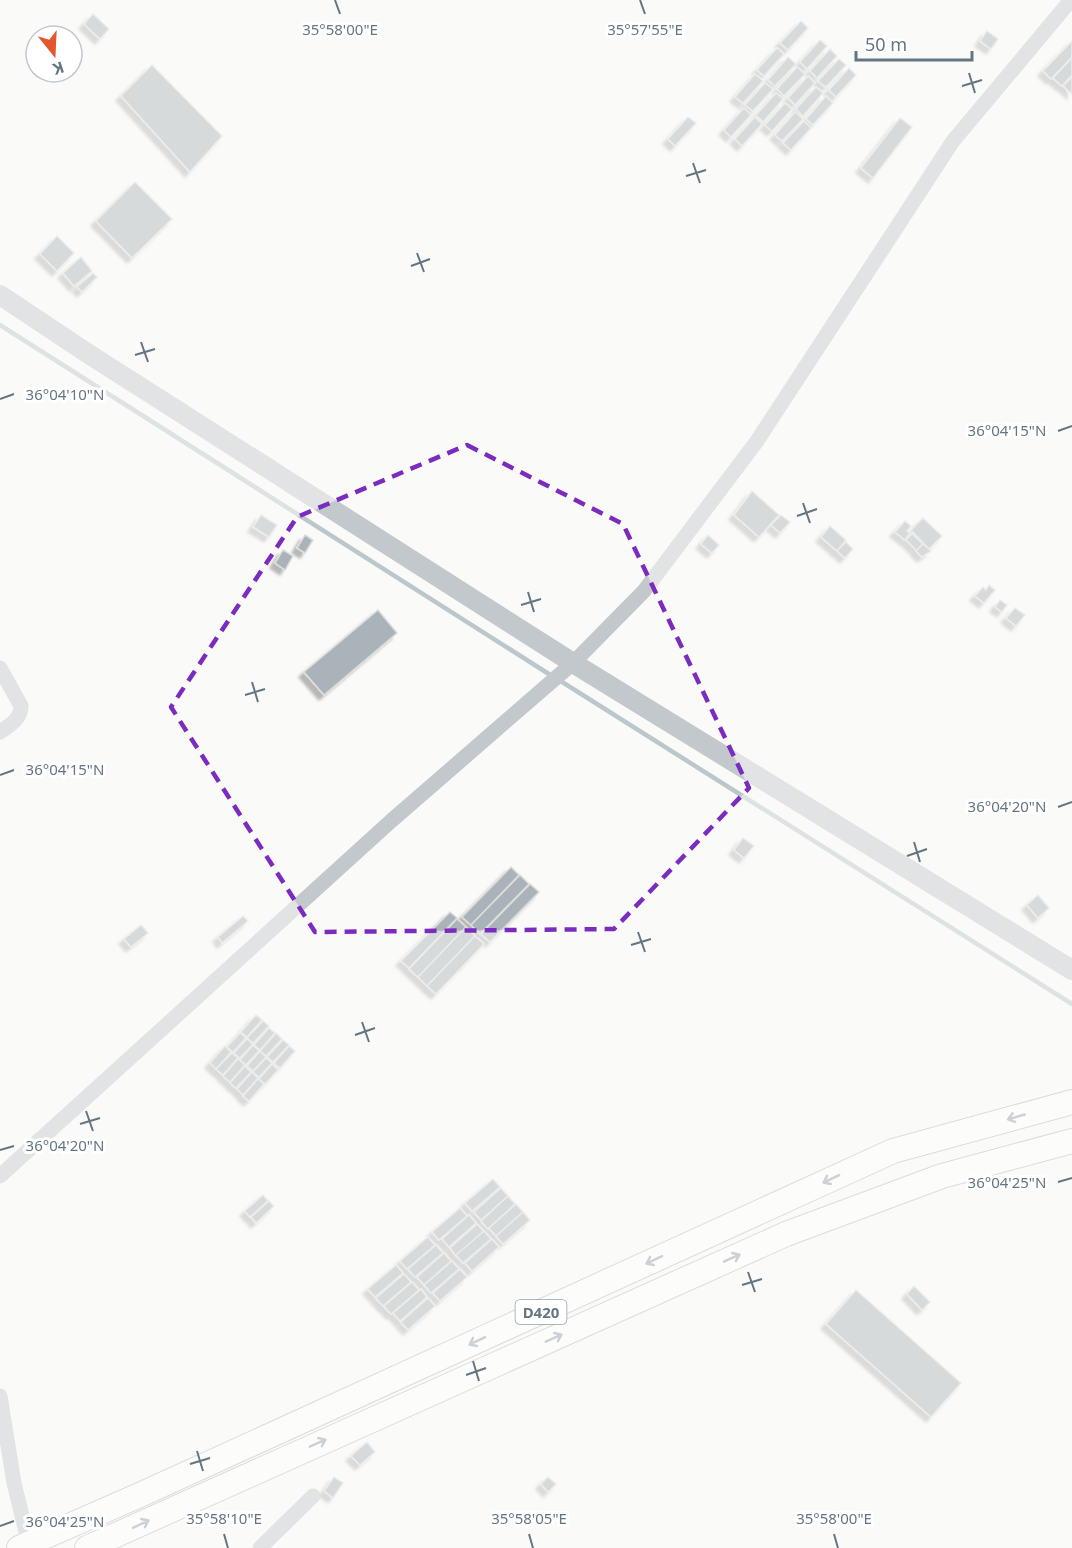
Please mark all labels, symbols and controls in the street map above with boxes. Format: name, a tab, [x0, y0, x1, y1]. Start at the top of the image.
text: 35°58'00"E	[302, 19, 378, 39]
text: 35°57'55"E	[607, 19, 683, 39]
north arrow	[24, 24, 84, 84]
scale bar	[856, 24, 972, 62]
text: 50 m	[865, 32, 907, 56]
text: K	[50, 56, 67, 80]
text: 36°04'10"N	[26, 384, 104, 404]
text: 36°04'15"N	[968, 420, 1046, 440]
text: 36°04'15"N	[26, 759, 104, 779]
text: 36°04'20"N	[968, 796, 1046, 816]
one-way arrow	[1007, 1112, 1026, 1123]
text: 36°04'20"N	[26, 1135, 104, 1155]
text: 36°04'25"N	[968, 1172, 1046, 1192]
one-way arrow	[823, 1174, 841, 1186]
one-way arrow	[722, 1252, 740, 1263]
one-way arrow	[645, 1256, 663, 1267]
road number: D420	[516, 1300, 566, 1324]
one-way arrow	[544, 1331, 562, 1343]
one-way arrow	[468, 1336, 486, 1348]
one-way arrow	[309, 1436, 327, 1447]
text: 35°58'10"E	[186, 1508, 262, 1528]
text: 35°58'05"E	[491, 1508, 567, 1528]
text: 35°58'00"E	[796, 1508, 872, 1528]
text: 36°04'25"N	[26, 1511, 104, 1531]
one-way arrow	[131, 1517, 149, 1529]

